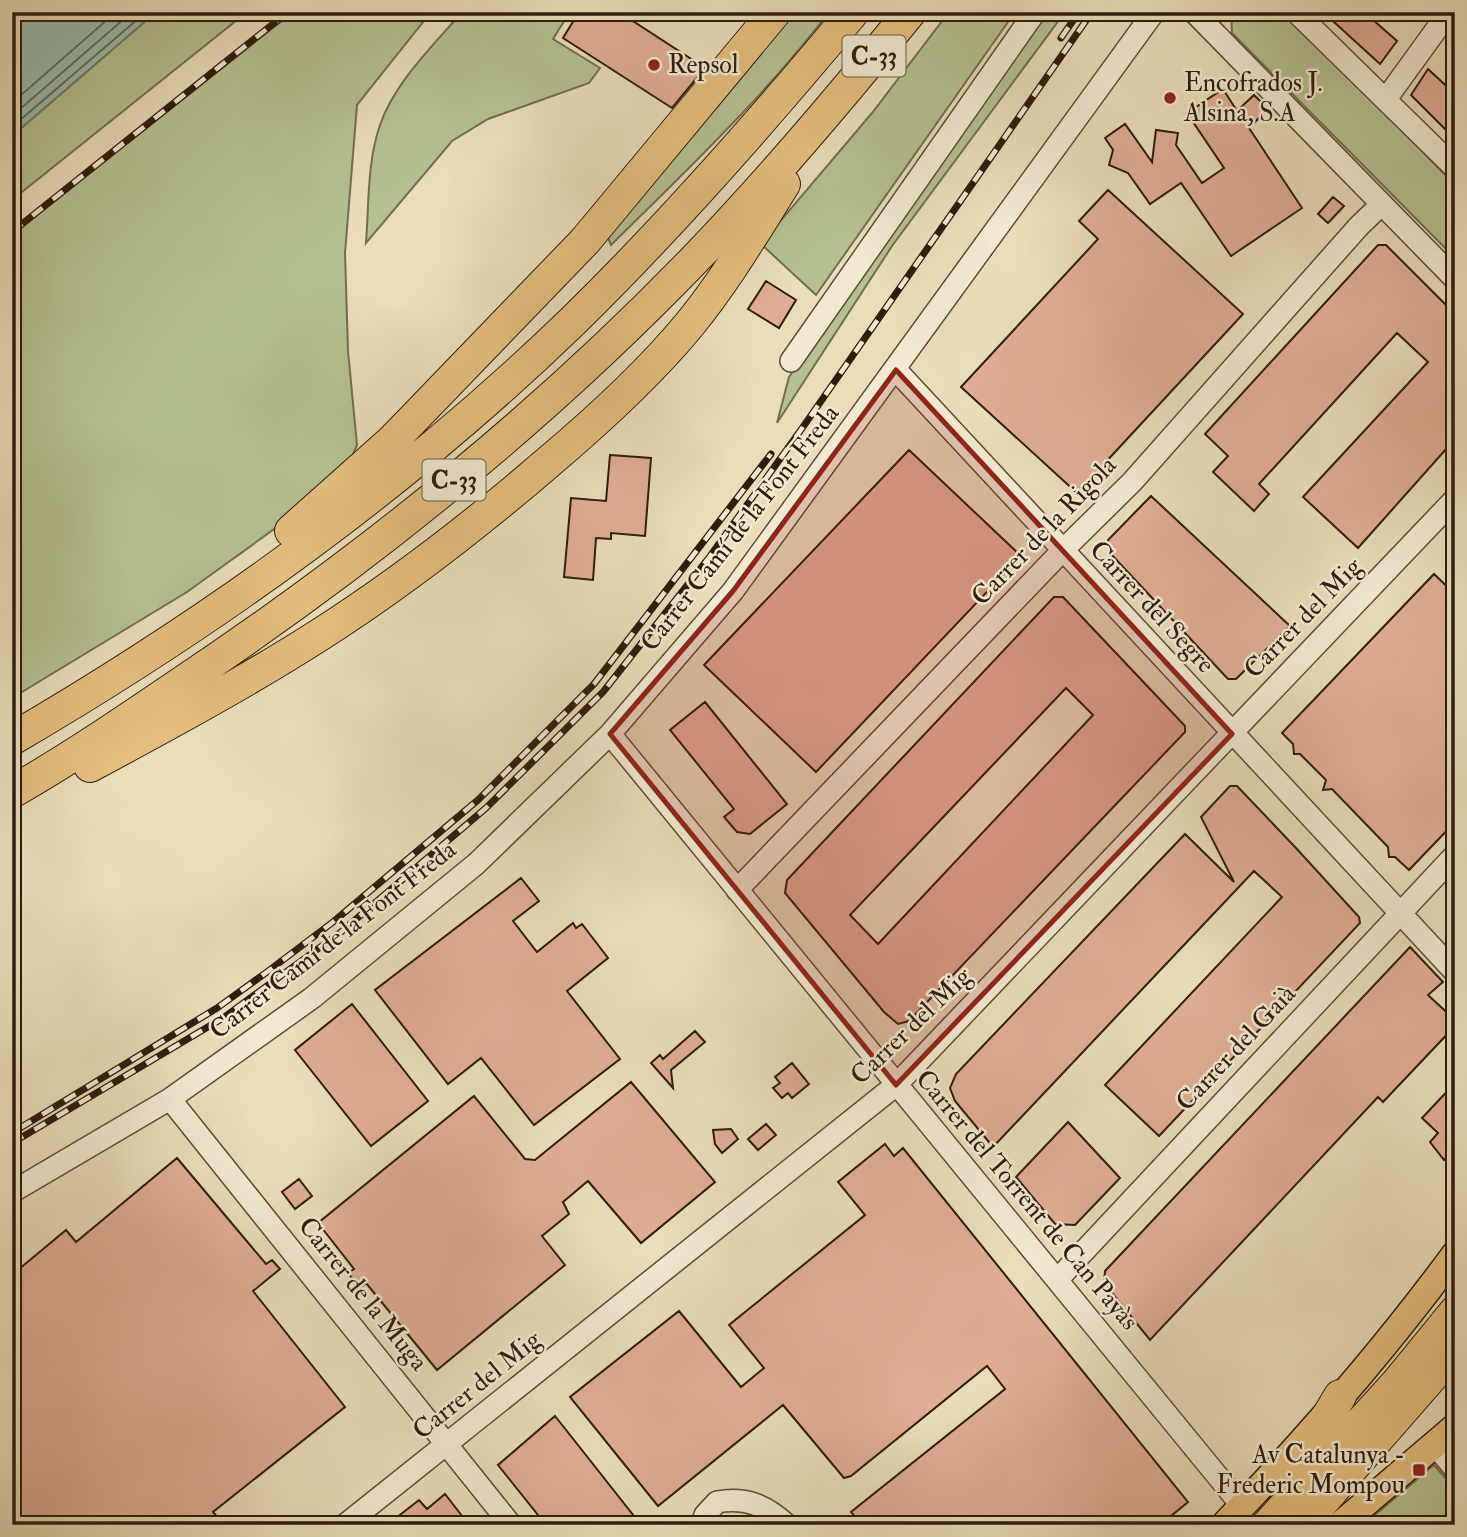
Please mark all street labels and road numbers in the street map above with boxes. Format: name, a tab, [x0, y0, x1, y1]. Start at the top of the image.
road number: C-33	[842, 36, 906, 76]
street label: Carrer Camí de la Font Freda	[634, 398, 846, 658]
street label: Carrer de la Rigola	[965, 450, 1123, 612]
road number: C-33	[422, 460, 486, 500]
street label: Carrer del Segre	[1083, 534, 1222, 680]
street label: Carrer del Mig	[1237, 550, 1369, 685]
street label: Carrer Camí de la Font Freda	[203, 834, 463, 1046]
street label: Carrer del Mig	[844, 960, 979, 1092]
street label: Carrer del Gaià	[1169, 978, 1303, 1118]
street label: Carrer del Torrent de Can Payàs	[909, 1063, 1145, 1337]
street label: Carrer de la Muga	[291, 1211, 435, 1378]
street label: Carrer del Mig	[406, 1323, 548, 1446]

